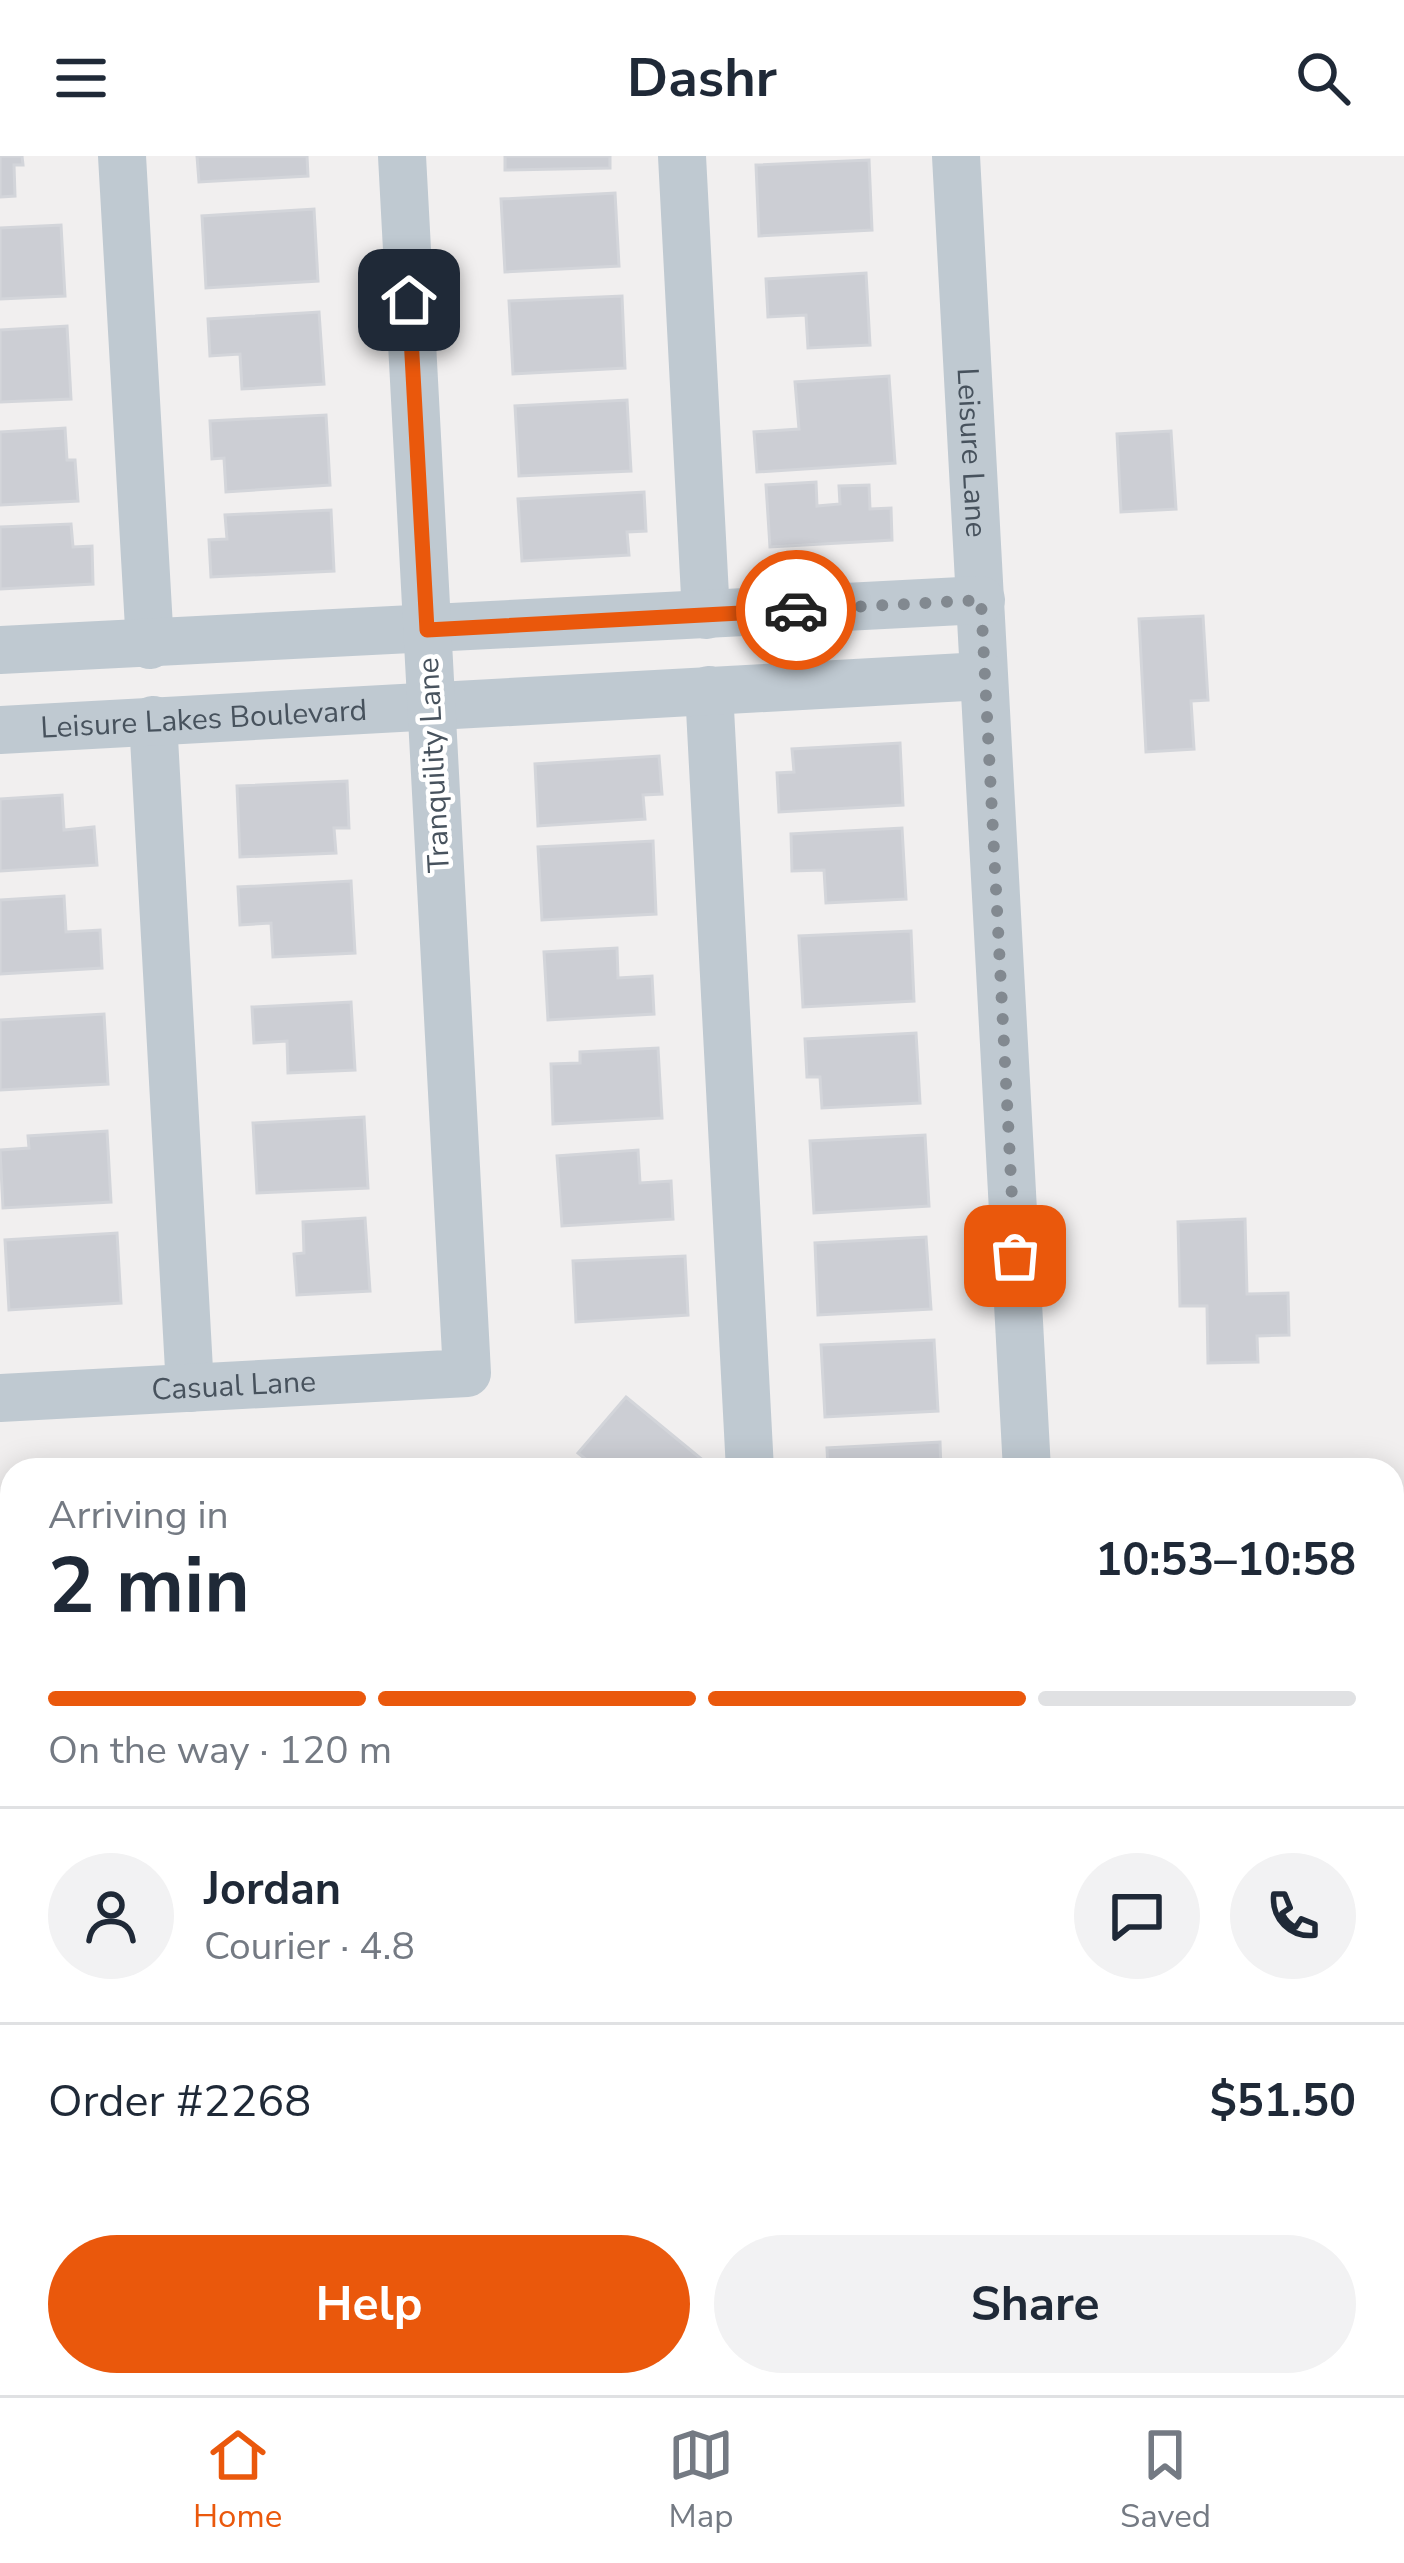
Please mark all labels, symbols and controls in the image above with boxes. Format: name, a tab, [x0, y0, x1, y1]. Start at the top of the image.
text: Dashr	[627, 41, 777, 115]
icon: menu	[48, 45, 114, 111]
icon: search	[1290, 45, 1356, 111]
pin	[358, 249, 460, 351]
icon: home	[376, 267, 442, 333]
street label: Leisure Lane	[947, 367, 997, 538]
courier	[736, 550, 856, 670]
icon: car	[763, 577, 829, 643]
street label: Tranquility Lane	[408, 656, 460, 874]
street label: Leisure Lakes Boulevard	[39, 689, 368, 748]
pin	[964, 1205, 1066, 1307]
icon: bag	[982, 1223, 1048, 1289]
street label: Casual Lane	[150, 1361, 317, 1410]
text: Arriving in	[48, 1489, 229, 1542]
text: 10:53–10:58	[1095, 1530, 1356, 1591]
text: 2 min	[48, 1533, 250, 1640]
text: On the way · 120 m	[48, 1724, 392, 1777]
button: person	[48, 1853, 174, 1979]
button: chat	[1074, 1853, 1200, 1979]
button: phone	[1230, 1853, 1356, 1979]
text: Jordan	[204, 1859, 341, 1920]
text: Courier · 4.8	[204, 1920, 415, 1973]
text: Order #2268	[48, 2071, 311, 2132]
text: $51.50	[1210, 2071, 1356, 2132]
button: Help	[48, 2235, 690, 2373]
button: Share	[714, 2235, 1356, 2373]
tab: Home	[193, 2422, 282, 2539]
tab: Map	[668, 2422, 734, 2539]
tab: Saved	[1120, 2422, 1211, 2539]

